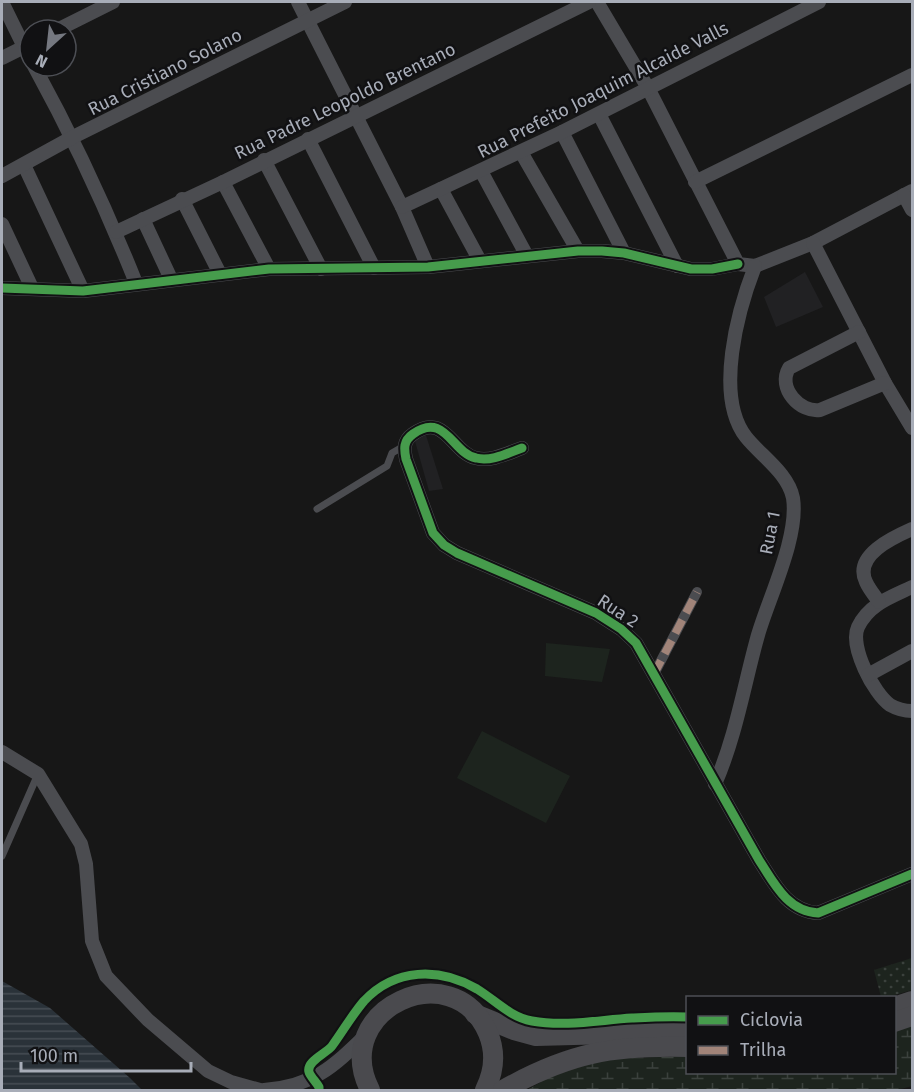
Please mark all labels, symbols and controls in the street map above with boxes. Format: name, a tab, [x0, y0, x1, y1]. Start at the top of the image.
street label: Rua Prefeito Joaquim Alcaide Valls	[474, 17, 732, 163]
north arrow	[18, 18, 78, 78]
street label: Rua Cristiano Solano	[84, 24, 246, 120]
street label: Rua Padre Leopoldo Brentano	[231, 38, 459, 164]
text: N	[32, 50, 50, 72]
street label: Rua 1	[755, 509, 785, 557]
street label: Rua 2	[593, 590, 643, 632]
legend	[686, 996, 896, 1074]
text: Ciclovia	[740, 1009, 803, 1031]
scale bar	[21, 1035, 190, 1073]
text: Trilha	[740, 1039, 786, 1061]
text: 100 m	[30, 1045, 78, 1067]

